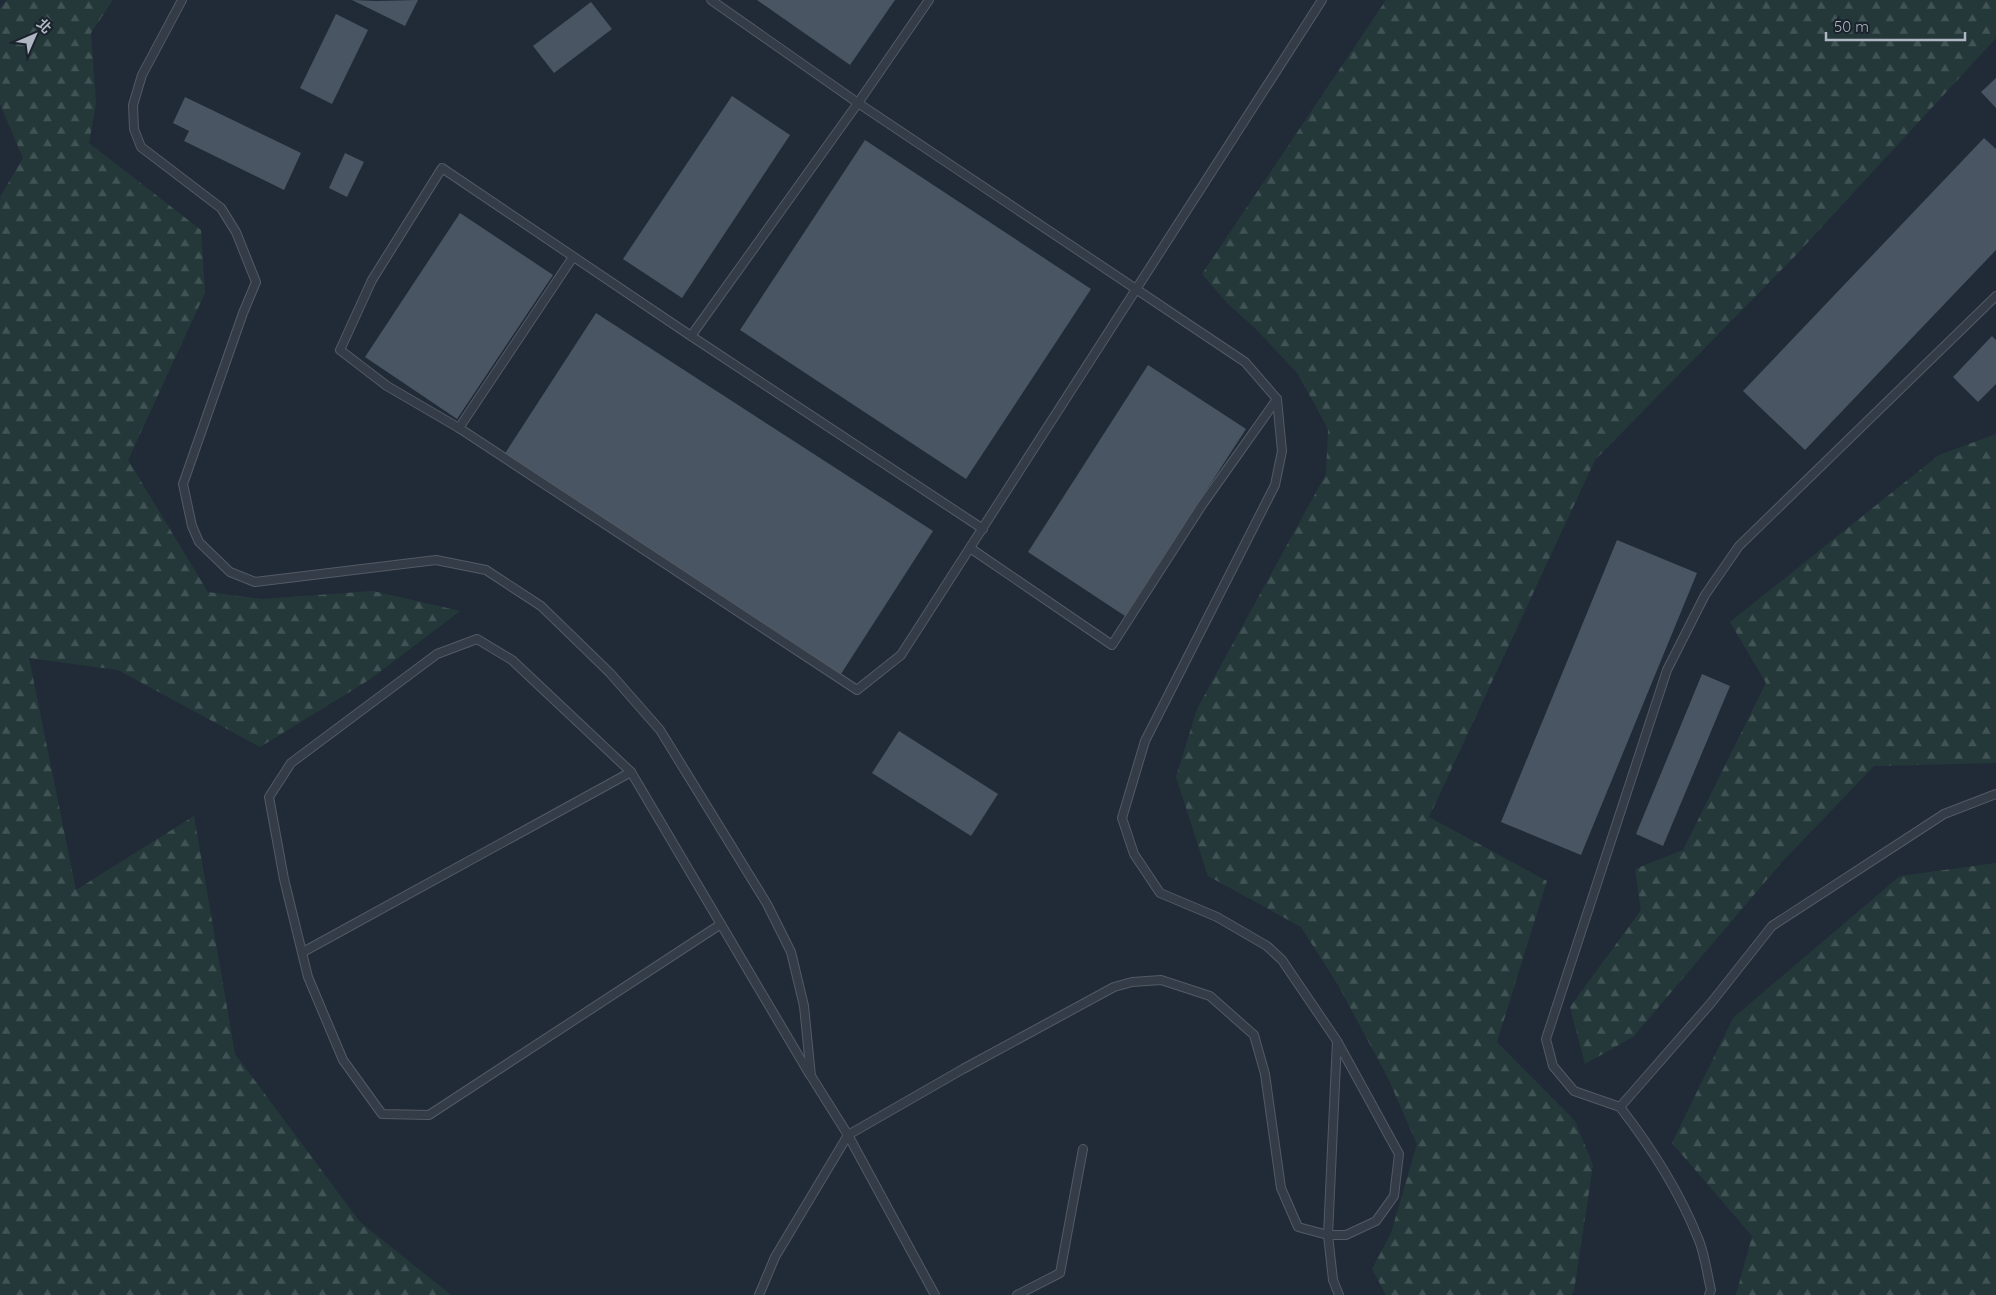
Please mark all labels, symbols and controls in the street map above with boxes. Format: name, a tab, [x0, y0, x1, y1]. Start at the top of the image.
north arrow	[10, 10, 60, 60]
scale bar	[1826, 10, 1965, 42]
text: 北	[33, 14, 56, 37]
text: 50 m	[1834, 17, 1869, 36]

